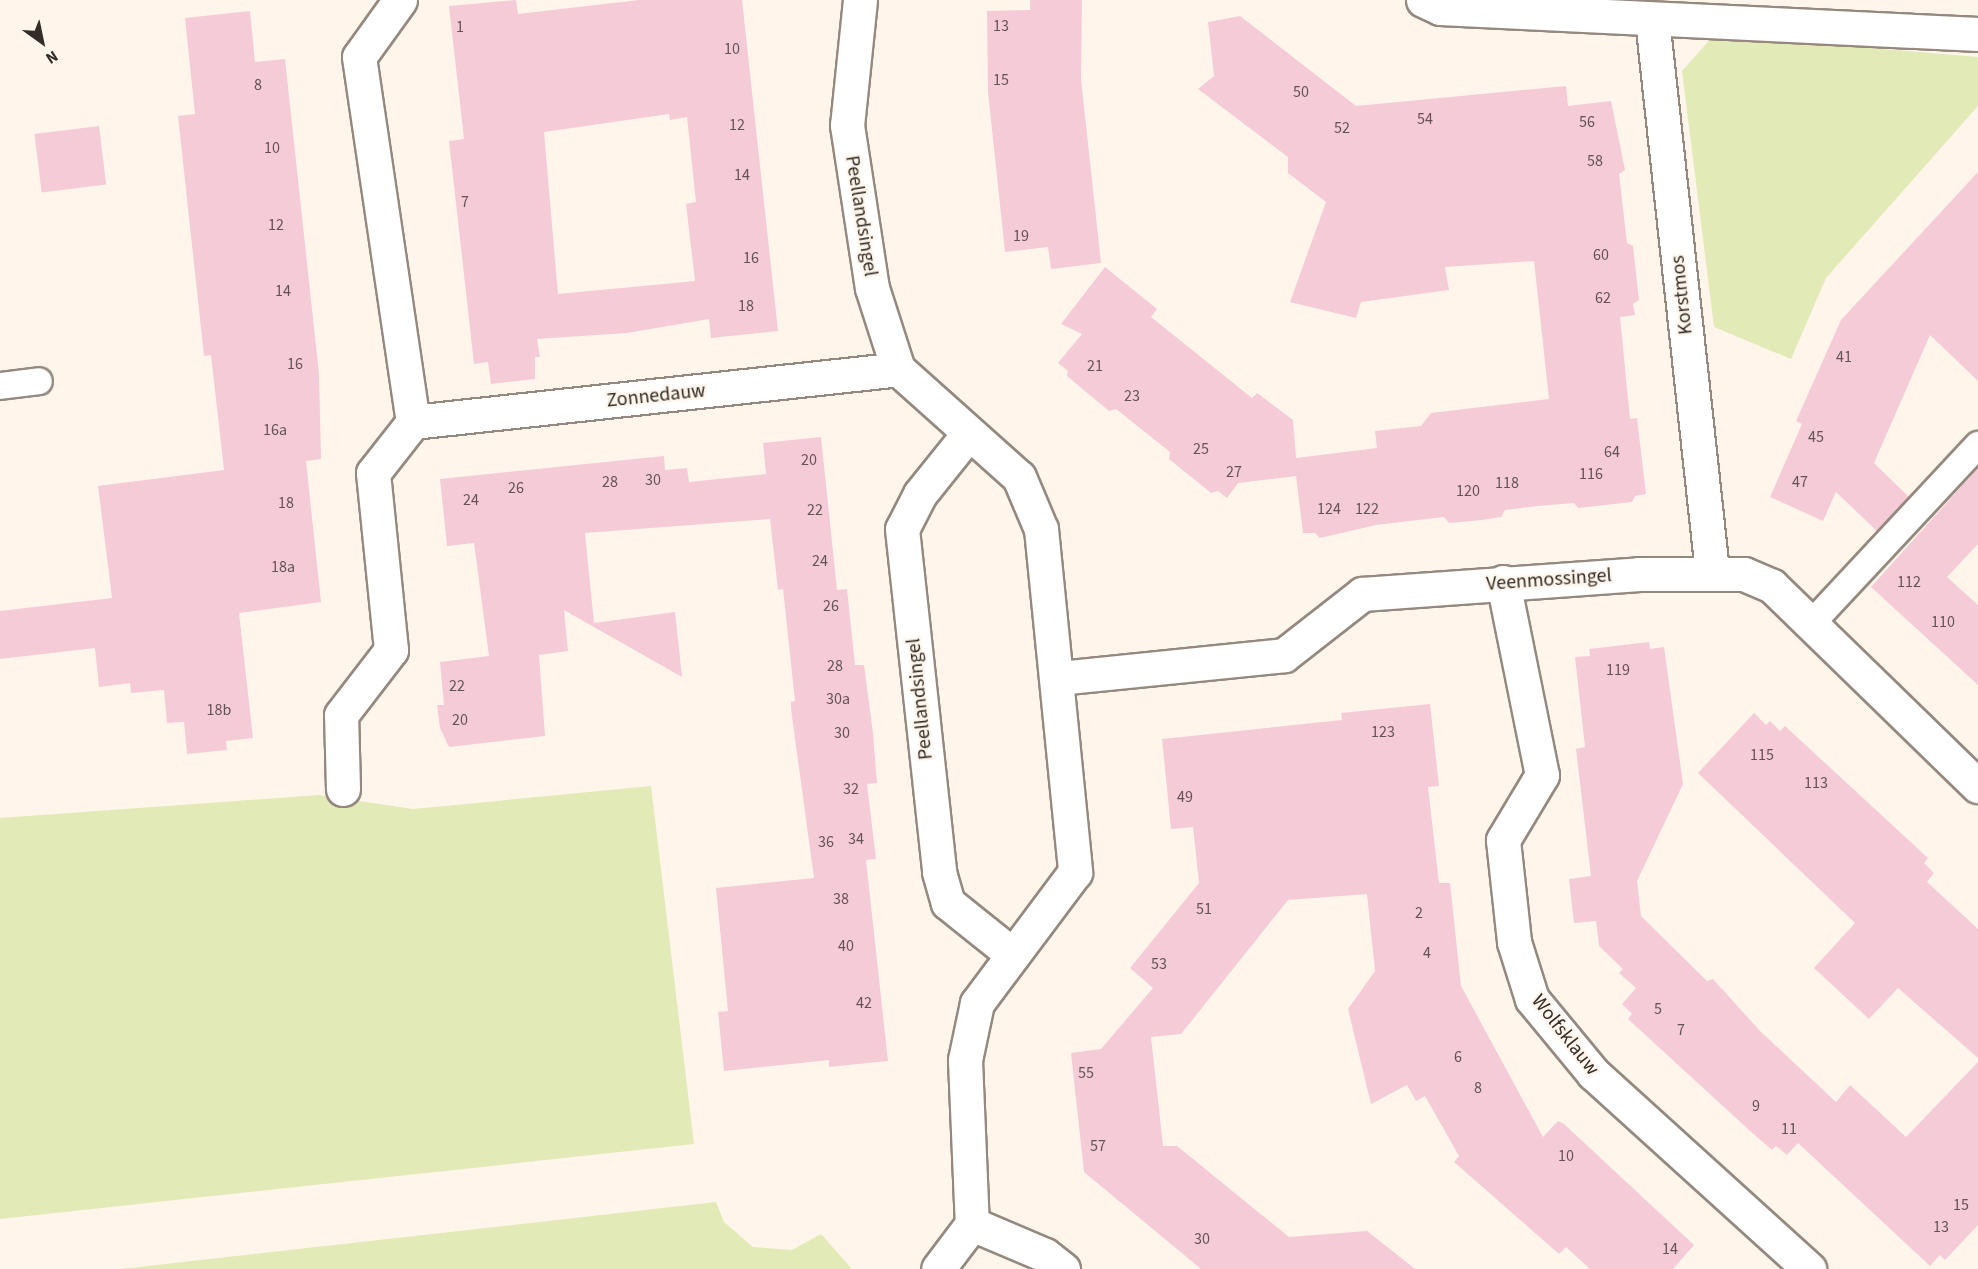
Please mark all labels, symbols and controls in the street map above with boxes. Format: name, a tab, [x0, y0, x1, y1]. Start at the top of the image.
north arrow	[12, 12, 72, 72]
house number: 13	[993, 16, 1009, 36]
house number: 1	[456, 17, 464, 37]
house number: 10	[724, 39, 740, 59]
text: N	[41, 45, 62, 69]
house number: 15	[993, 70, 1009, 90]
house number: 8	[254, 75, 262, 95]
house number: 50	[1293, 82, 1309, 102]
house number: 54	[1417, 109, 1433, 129]
house number: 56	[1579, 112, 1595, 132]
house number: 12	[729, 115, 745, 135]
house number: 52	[1334, 118, 1350, 138]
house number: 10	[264, 138, 280, 158]
house number: 58	[1587, 151, 1603, 171]
street label: Peellandsingel	[840, 154, 882, 278]
house number: 14	[734, 165, 750, 185]
house number: 7	[461, 192, 469, 212]
house number: 12	[268, 215, 284, 235]
house number: 19	[1013, 226, 1029, 246]
house number: 60	[1593, 245, 1609, 265]
house number: 16	[743, 248, 759, 268]
street label: Korstmos	[1666, 254, 1698, 336]
house number: 14	[275, 281, 291, 301]
house number: 62	[1595, 288, 1611, 308]
house number: 18	[738, 296, 754, 316]
house number: 41	[1836, 347, 1852, 367]
house number: 16	[287, 354, 303, 374]
house number: 21	[1087, 356, 1103, 376]
street label: Zonnedauw	[605, 379, 707, 413]
house number: 23	[1124, 386, 1140, 406]
house number: 16a	[263, 420, 287, 440]
house number: 45	[1808, 427, 1824, 447]
house number: 25	[1193, 439, 1209, 459]
house number: 64	[1604, 442, 1620, 462]
house number: 20	[801, 450, 817, 470]
house number: 27	[1226, 462, 1242, 482]
house number: 116	[1579, 464, 1603, 484]
house number: 30	[645, 470, 661, 490]
house number: 28	[602, 472, 618, 492]
house number: 47	[1792, 472, 1808, 492]
house number: 118	[1495, 473, 1519, 493]
house number: 26	[508, 478, 524, 498]
house number: 120	[1456, 481, 1480, 501]
house number: 24	[463, 490, 479, 510]
house number: 18	[278, 493, 294, 513]
house number: 124	[1317, 499, 1341, 519]
house number: 122	[1355, 499, 1379, 519]
house number: 22	[807, 500, 823, 520]
house number: 24	[812, 551, 828, 571]
house number: 18a	[271, 557, 295, 577]
street label: Veenmossingel	[1486, 564, 1612, 596]
house number: 112	[1897, 572, 1921, 592]
house number: 26	[823, 596, 839, 616]
house number: 110	[1931, 612, 1955, 632]
street label: Peellandsingel	[902, 637, 938, 761]
house number: 28	[827, 656, 843, 676]
house number: 119	[1606, 660, 1630, 680]
house number: 22	[449, 676, 465, 696]
house number: 30a	[826, 689, 850, 709]
house number: 18b	[207, 700, 231, 720]
house number: 20	[452, 710, 468, 730]
house number: 123	[1371, 722, 1395, 742]
house number: 30	[834, 723, 850, 743]
house number: 115	[1750, 745, 1774, 765]
house number: 113	[1804, 773, 1828, 793]
house number: 32	[843, 779, 859, 799]
house number: 49	[1177, 787, 1193, 807]
house number: 34	[848, 829, 864, 849]
house number: 36	[818, 832, 834, 852]
house number: 38	[833, 889, 849, 909]
house number: 51	[1196, 899, 1212, 919]
house number: 2	[1415, 903, 1423, 923]
house number: 40	[838, 936, 854, 956]
house number: 4	[1423, 943, 1431, 963]
house number: 53	[1151, 954, 1167, 974]
street label: Wolfsklauw	[1526, 990, 1604, 1080]
house number: 42	[856, 993, 872, 1013]
house number: 5	[1654, 999, 1662, 1019]
house number: 7	[1677, 1020, 1685, 1040]
house number: 6	[1454, 1047, 1462, 1067]
house number: 55	[1078, 1063, 1094, 1083]
house number: 8	[1474, 1078, 1482, 1098]
house number: 9	[1752, 1096, 1760, 1116]
house number: 11	[1781, 1119, 1797, 1139]
house number: 57	[1090, 1136, 1106, 1156]
house number: 10	[1558, 1146, 1574, 1166]
house number: 15	[1953, 1195, 1969, 1215]
house number: 13	[1933, 1217, 1949, 1237]
house number: 30	[1194, 1229, 1210, 1249]
house number: 14	[1662, 1239, 1678, 1259]

